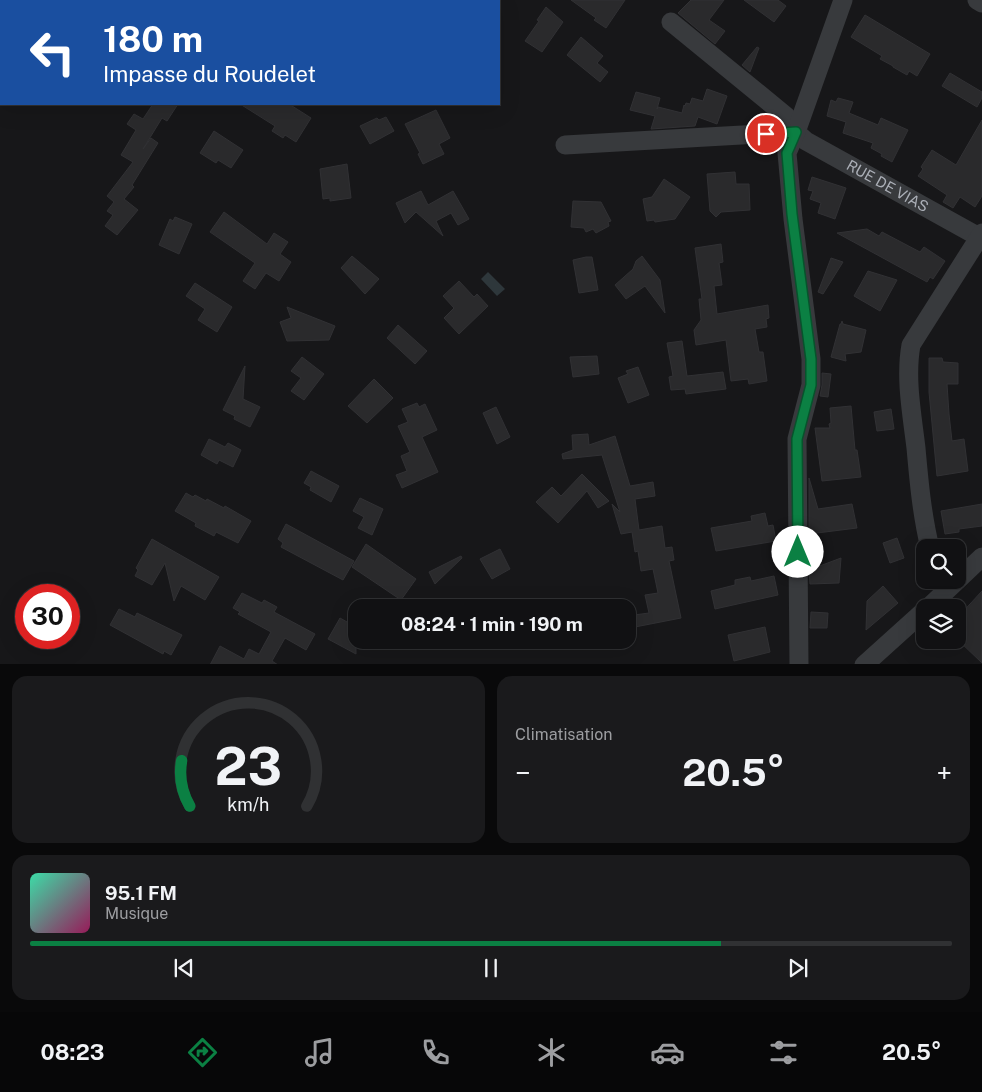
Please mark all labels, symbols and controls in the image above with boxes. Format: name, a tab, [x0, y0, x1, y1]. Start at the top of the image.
text: 180 m	[103, 19, 203, 60]
icon: left	[20, 20, 85, 85]
text: Impasse du Roudelet	[103, 61, 316, 87]
pin	[745, 113, 787, 155]
icon: arrive	[752, 120, 780, 148]
street label: RUE DE VIAS	[844, 156, 932, 215]
position arrow	[771, 525, 823, 577]
map controls	[916, 539, 966, 649]
button: search	[916, 539, 966, 589]
speed limit sign: 30	[15, 584, 80, 649]
button: layers	[916, 599, 966, 649]
text: 08:24 · 1 min · 190 m	[401, 613, 583, 635]
text: Climatisation	[515, 725, 612, 744]
text: 23	[215, 736, 282, 797]
text: 20.5°	[682, 750, 785, 795]
text: −	[515, 756, 531, 789]
text: +	[936, 756, 952, 789]
text: km/h	[227, 794, 270, 815]
text: 95.1 FM	[105, 882, 177, 904]
text: Musique	[105, 904, 168, 923]
icon: previous	[170, 954, 198, 982]
icon: pause	[477, 954, 505, 982]
icon: next	[784, 954, 812, 982]
icon: directions	[185, 1035, 220, 1070]
icon: music	[302, 1035, 337, 1070]
icon: phone	[418, 1035, 453, 1070]
icon: climate	[534, 1035, 569, 1070]
icon: car	[650, 1035, 685, 1070]
icon: filters	[766, 1035, 801, 1070]
text: 08:23	[41, 1039, 104, 1065]
text: 20.5°	[882, 1039, 941, 1065]

